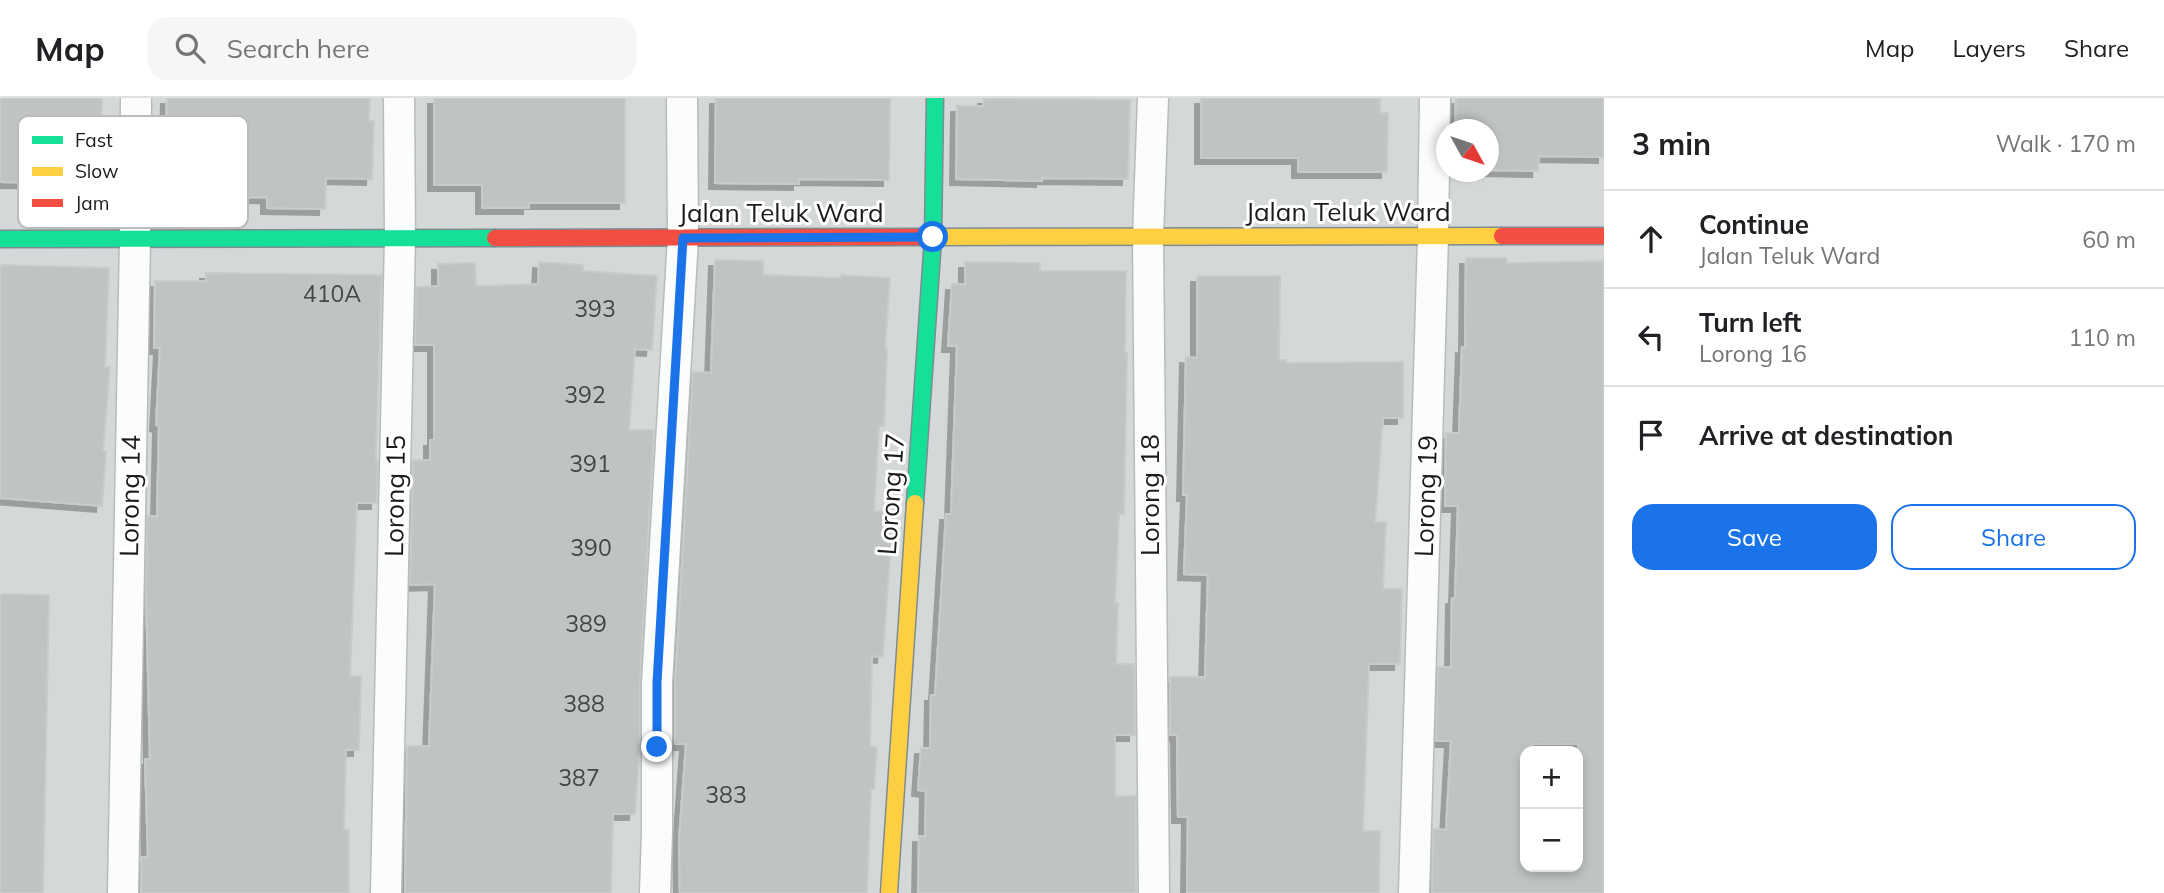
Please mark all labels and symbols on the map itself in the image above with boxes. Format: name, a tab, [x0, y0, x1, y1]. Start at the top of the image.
legend	[18, 116, 248, 228]
north arrow	[1436, 119, 1499, 182]
text: Fast	[75, 128, 113, 152]
text: Slow	[75, 159, 119, 183]
text: Jam	[75, 191, 109, 215]
street label: Jalan Teluk Ward	[1245, 195, 1451, 228]
street label: Jalan Teluk Ward	[678, 196, 884, 229]
route start	[917, 221, 948, 252]
house number: 410A	[303, 279, 361, 308]
house number: 393	[574, 294, 616, 323]
house number: 392	[564, 380, 606, 409]
street label: Lorong 17	[870, 432, 911, 556]
street label: Lorong 18	[1133, 434, 1166, 556]
street label: Lorong 19	[1407, 434, 1444, 557]
street label: Lorong 14	[112, 435, 147, 557]
street label: Lorong 15	[377, 435, 412, 557]
house number: 391	[569, 449, 611, 478]
house number: 390	[570, 533, 612, 562]
house number: 389	[565, 609, 607, 638]
house number: 388	[563, 689, 605, 718]
route end	[641, 731, 672, 762]
house number: 387	[558, 763, 600, 792]
house number: 383	[705, 780, 747, 809]

